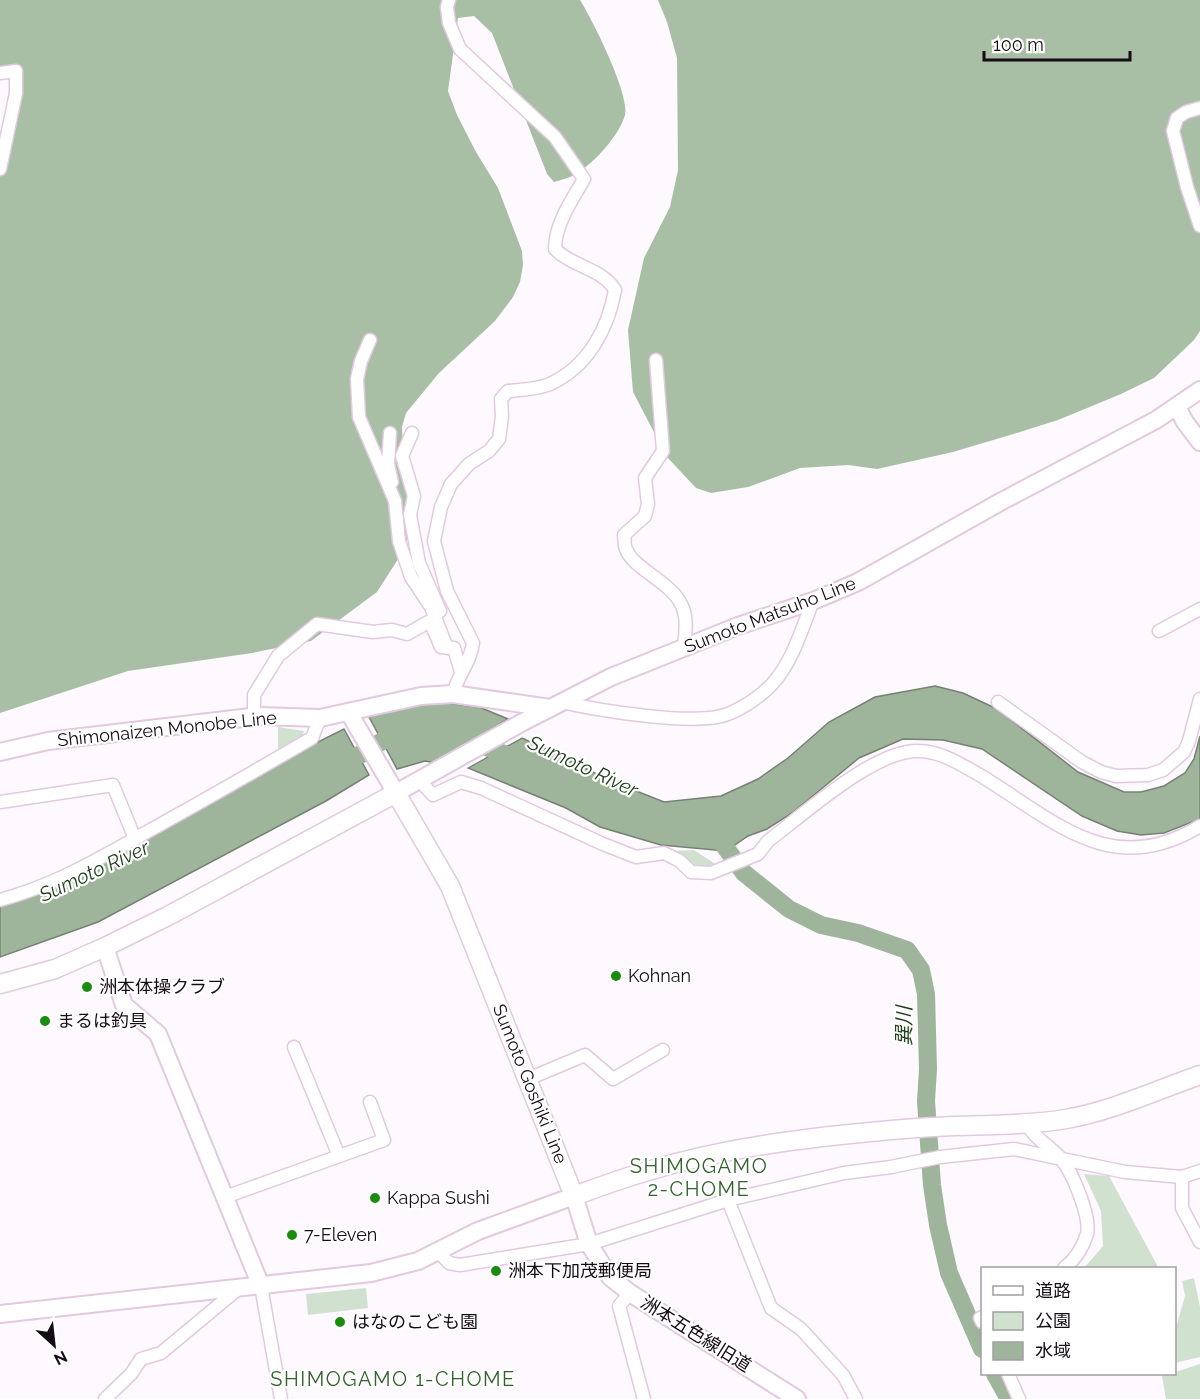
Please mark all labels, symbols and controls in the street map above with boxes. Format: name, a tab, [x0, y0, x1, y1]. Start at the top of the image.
scale bar	[984, 24, 1130, 62]
text: 100 m	[993, 34, 1044, 55]
street label: Sumoto Matsuho Line	[681, 572, 859, 657]
street label: Shimonaizen Monobe Line	[56, 706, 278, 750]
water label: Sumoto River	[523, 730, 643, 802]
water label: Sumoto River	[34, 835, 154, 907]
place label: Kohnan	[628, 965, 691, 986]
marker: Kohnan	[609, 969, 623, 983]
place label: 洲本体操クラブ	[99, 976, 225, 997]
marker: 洲本体操クラブ	[80, 980, 94, 994]
street label: Sumoto Goshiki Line	[489, 1001, 572, 1167]
water label: 巽川	[892, 1004, 916, 1046]
place label: まるは釣具	[57, 1010, 147, 1031]
marker: まるは釣具	[38, 1014, 52, 1028]
district label: SHIMOGAMO 2-CHOME	[630, 1154, 768, 1201]
place label: Kappa Sushi	[387, 1187, 490, 1208]
marker: Kappa Sushi	[368, 1191, 382, 1205]
place label: 7-Eleven	[304, 1224, 377, 1245]
marker: 7-Eleven	[285, 1228, 299, 1242]
place label: 洲本下加茂郵便局	[508, 1260, 652, 1281]
marker: 洲本下加茂郵便局	[489, 1264, 503, 1278]
legend	[981, 1267, 1176, 1375]
text: 道路	[1035, 1280, 1071, 1301]
street label: 洲本五色線旧道	[637, 1291, 755, 1376]
text: 公園	[1035, 1310, 1071, 1331]
place label: はなのこども園	[352, 1311, 478, 1332]
north arrow	[24, 1315, 84, 1375]
marker: はなのこども園	[333, 1315, 347, 1329]
text: 水域	[1035, 1340, 1071, 1361]
text: N	[51, 1347, 70, 1369]
district label: SHIMOGAMO 1-CHOME	[270, 1367, 516, 1391]

